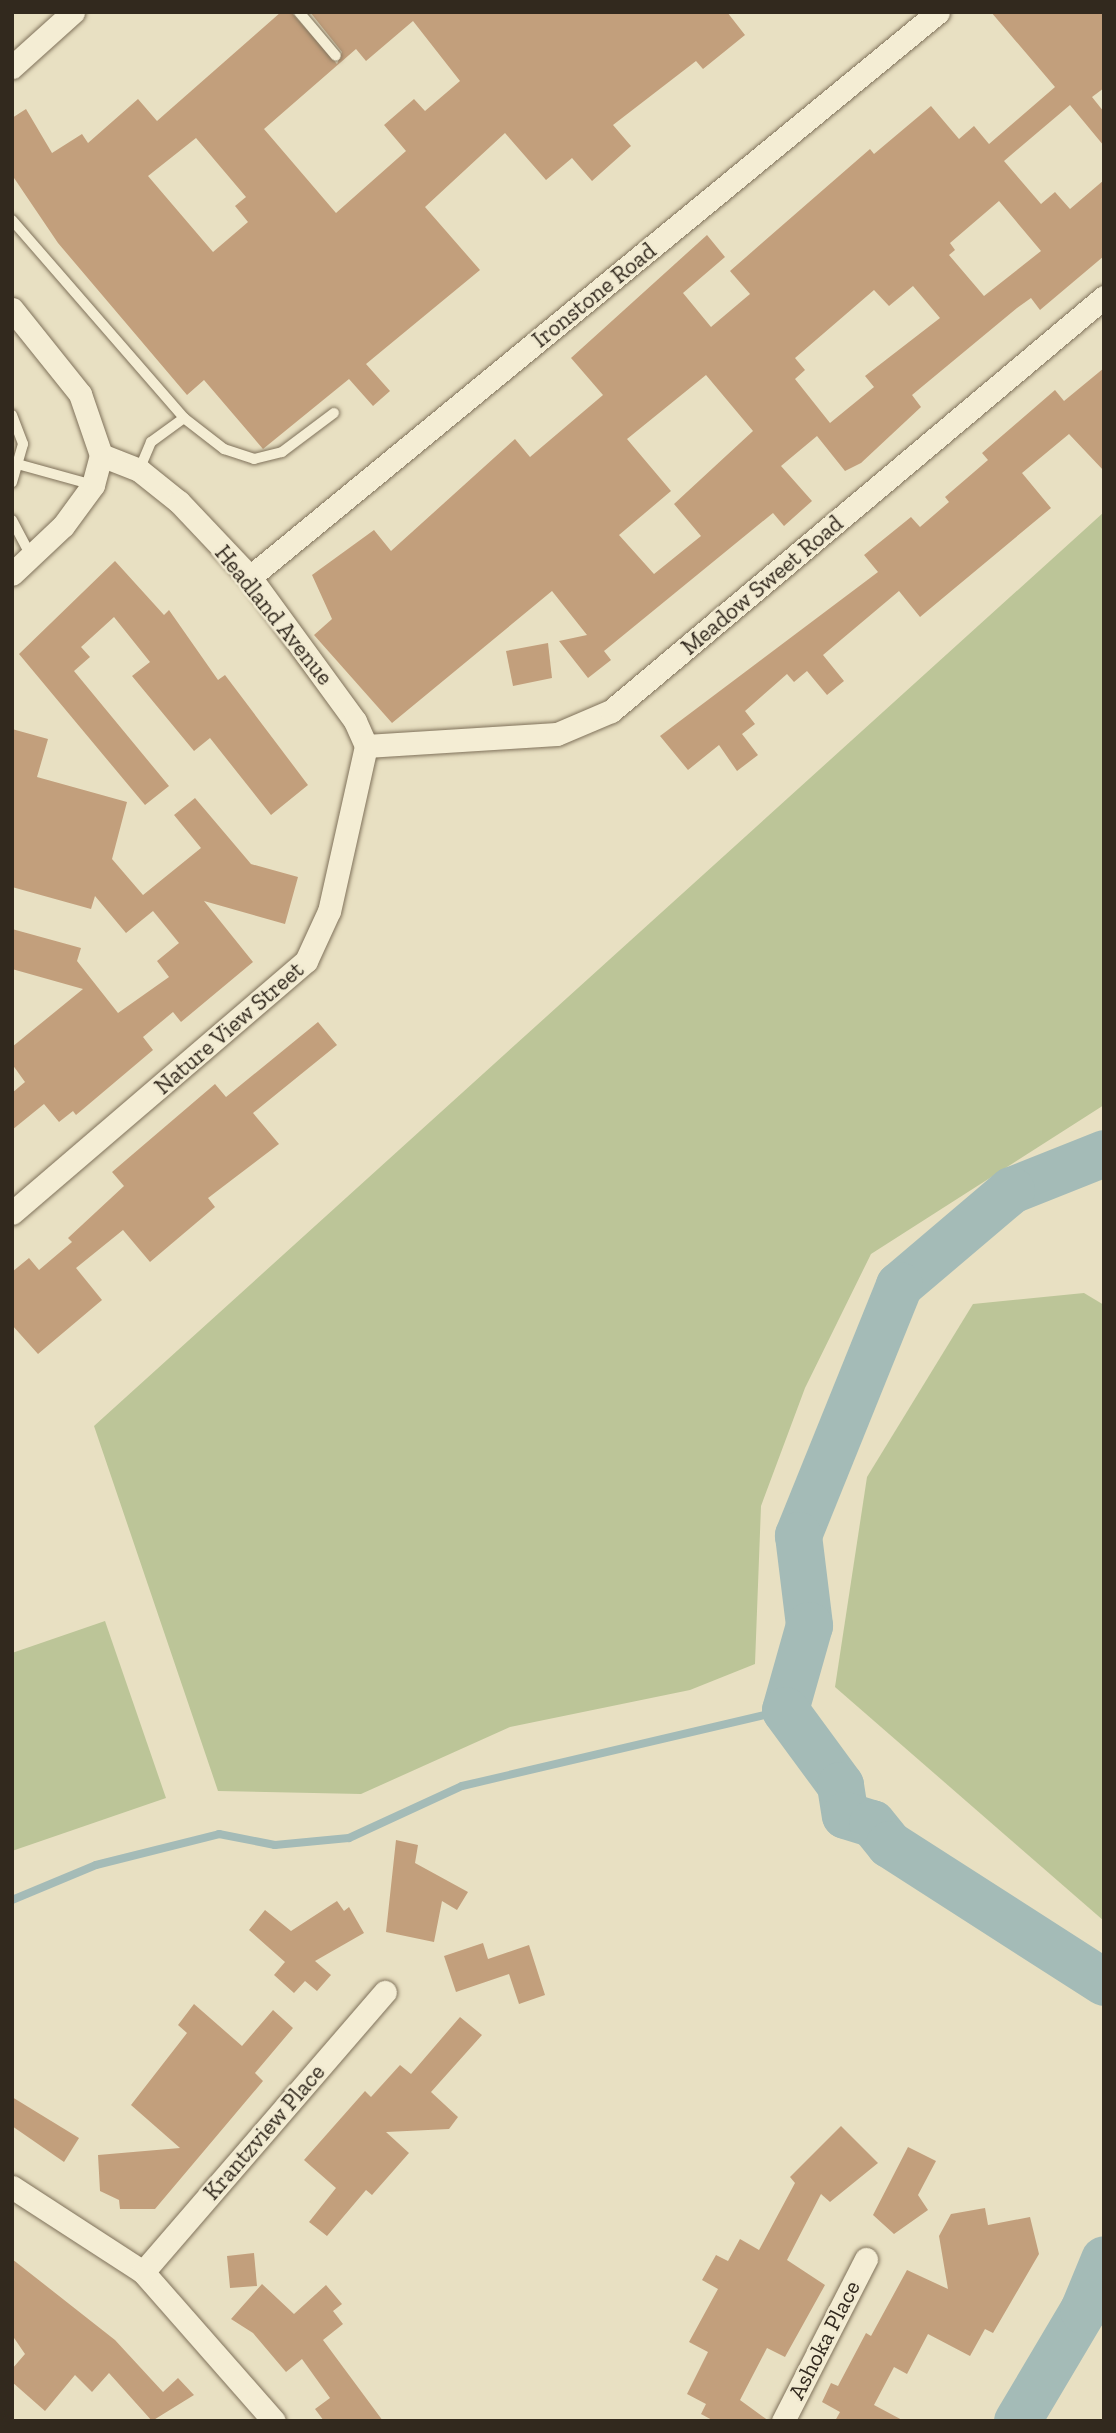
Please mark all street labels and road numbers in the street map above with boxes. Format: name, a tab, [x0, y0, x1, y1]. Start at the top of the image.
street label: Ironstone Road	[527, 237, 661, 353]
street label: Meadow Sweet Road	[675, 509, 849, 661]
street label: Headland Avenue	[209, 539, 339, 691]
street label: Nature View Street	[148, 955, 310, 1101]
street label: Krantzview Place	[197, 2058, 331, 2206]
street label: Ashoka Place	[782, 2276, 866, 2404]

